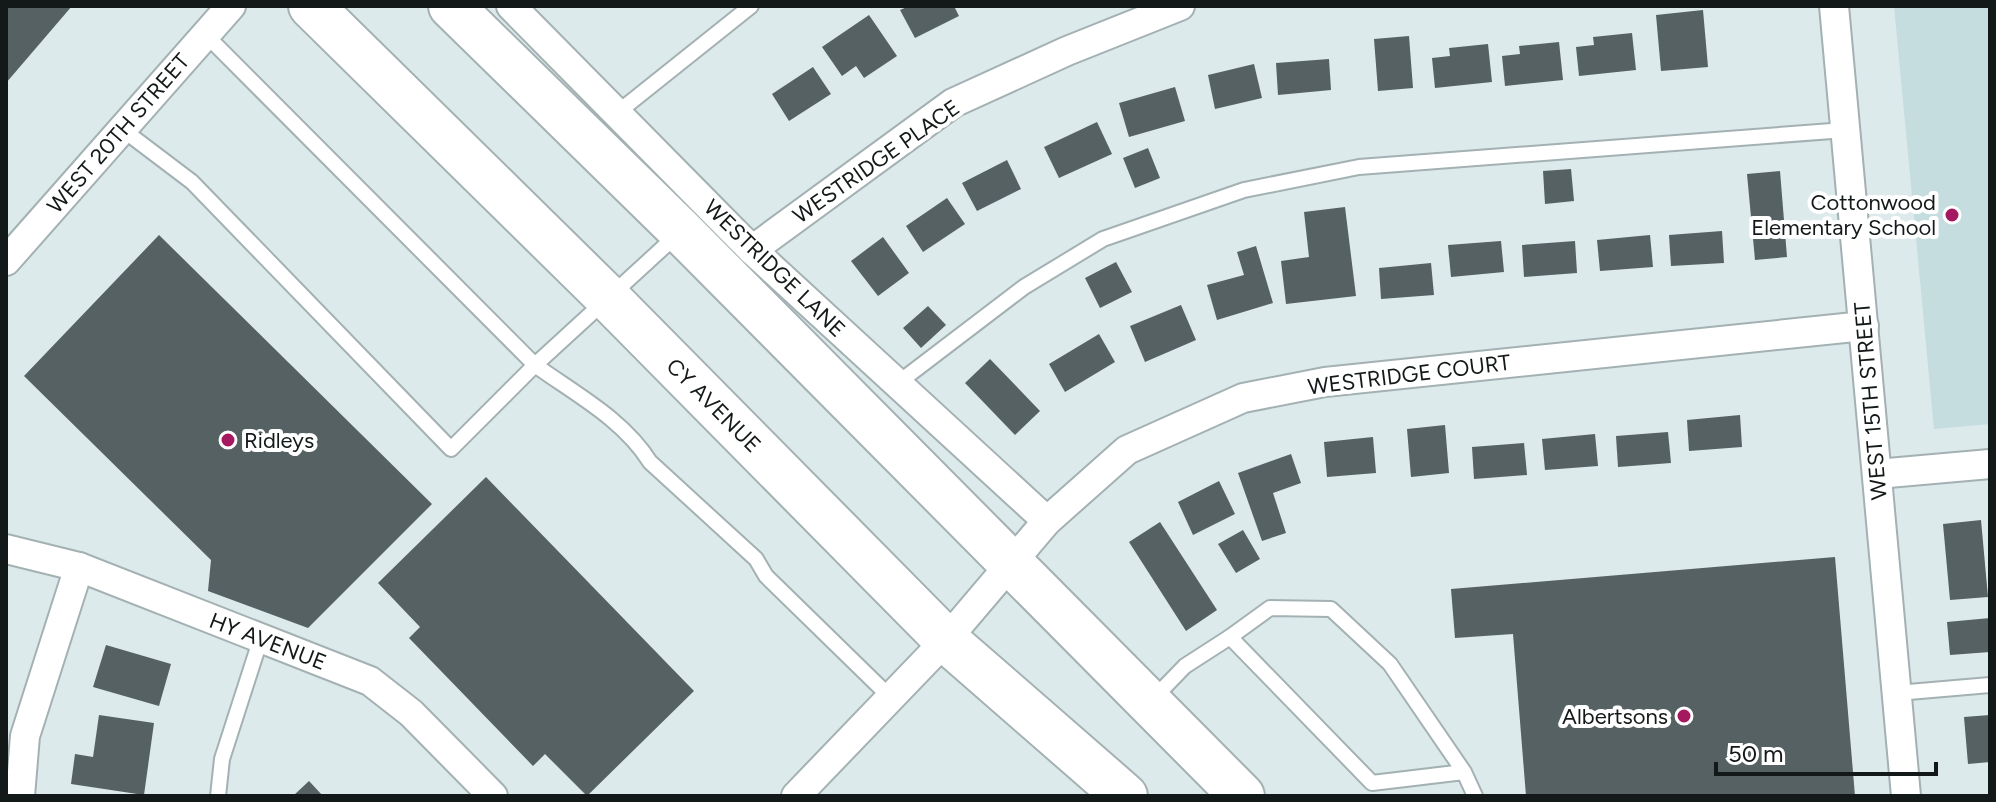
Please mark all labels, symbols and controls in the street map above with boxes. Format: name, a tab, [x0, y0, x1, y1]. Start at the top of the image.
street label: WEST 20TH STREET	[41, 48, 195, 219]
street label: WESTRIDGE PLACE	[788, 94, 965, 229]
place label: Cottonwood Elementary School	[1751, 189, 1936, 241]
street label: WESTRIDGE LANE	[698, 194, 851, 343]
marker: Cottonwood Elementary School	[1943, 206, 1961, 224]
street label: WEST 15TH STREET	[1848, 301, 1893, 501]
street label: WESTRIDGE COURT	[1306, 349, 1512, 400]
street label: CY AVENUE	[661, 353, 766, 458]
place label: Ridleys	[244, 427, 314, 454]
marker: Ridleys	[219, 431, 237, 449]
street label: HY AVENUE	[206, 607, 330, 676]
place label: Albertsons	[1562, 703, 1668, 730]
marker: Albertsons	[1675, 707, 1693, 725]
scale bar	[1716, 726, 1936, 776]
text: 50 m	[1728, 739, 1784, 768]

